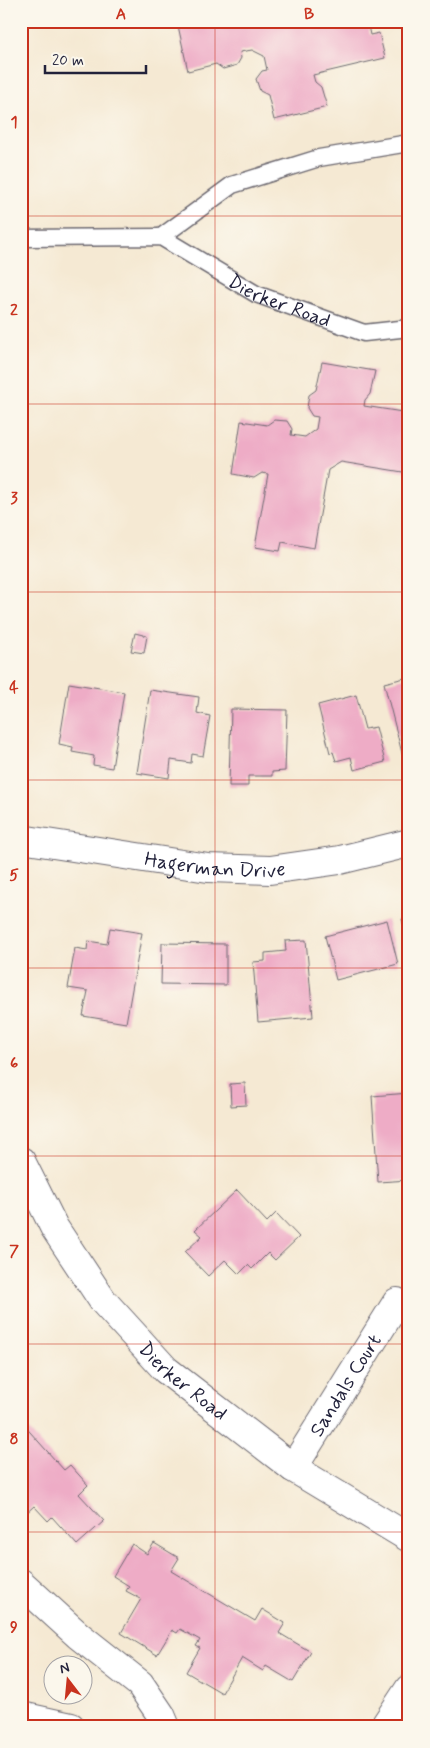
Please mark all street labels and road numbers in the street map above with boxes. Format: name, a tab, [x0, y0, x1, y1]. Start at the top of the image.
street label: Dierker Road	[222, 268, 334, 335]
street label: Hagerman Drive	[143, 846, 287, 885]
street label: Sandals Court	[304, 1329, 389, 1442]
street label: Dierker Road	[132, 1337, 232, 1427]

